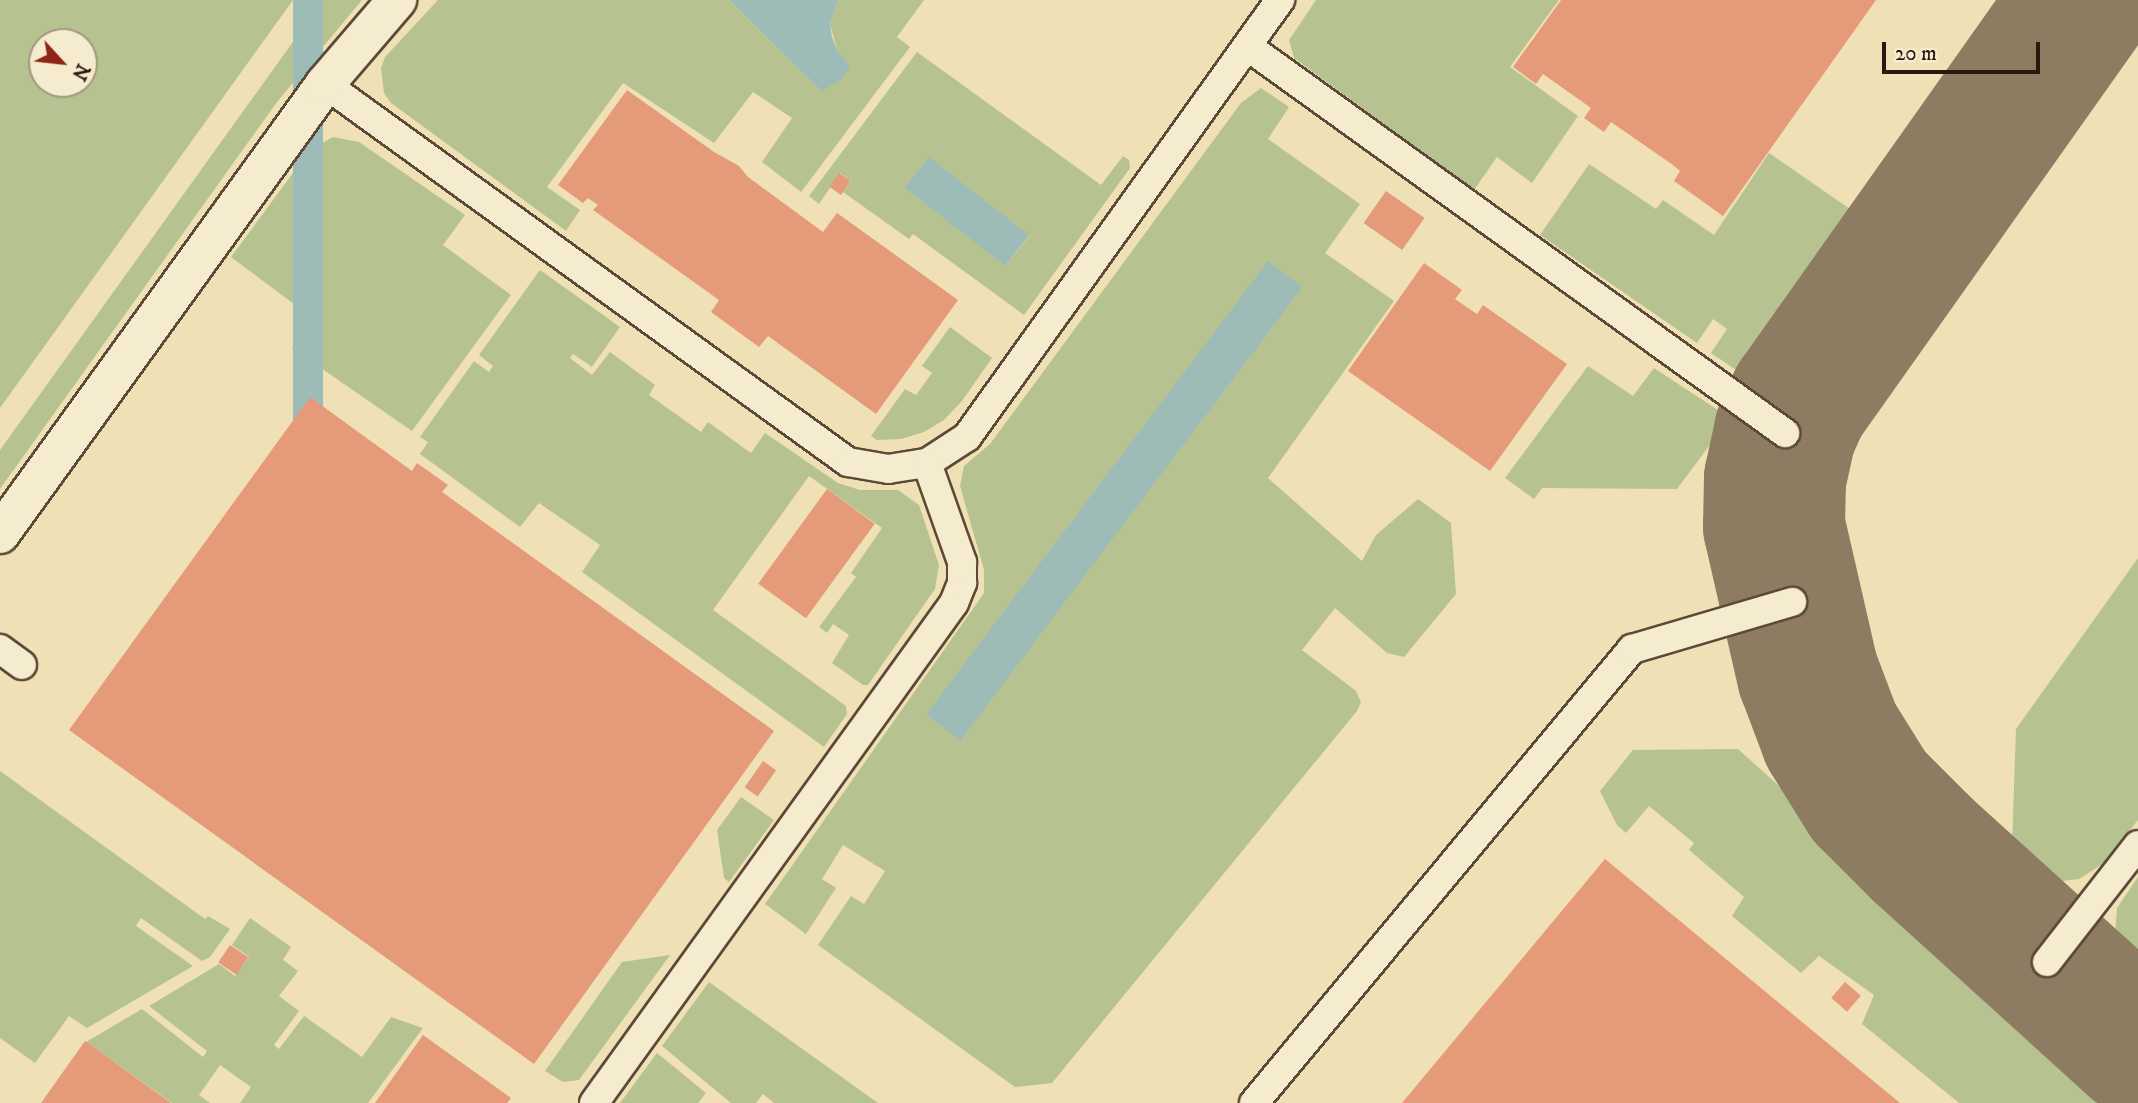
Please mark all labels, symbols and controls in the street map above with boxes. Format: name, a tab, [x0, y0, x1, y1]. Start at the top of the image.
north arrow	[28, 28, 98, 98]
scale bar	[1886, 28, 2044, 72]
text: 20 m	[1895, 41, 1937, 67]
text: N	[67, 60, 94, 84]

